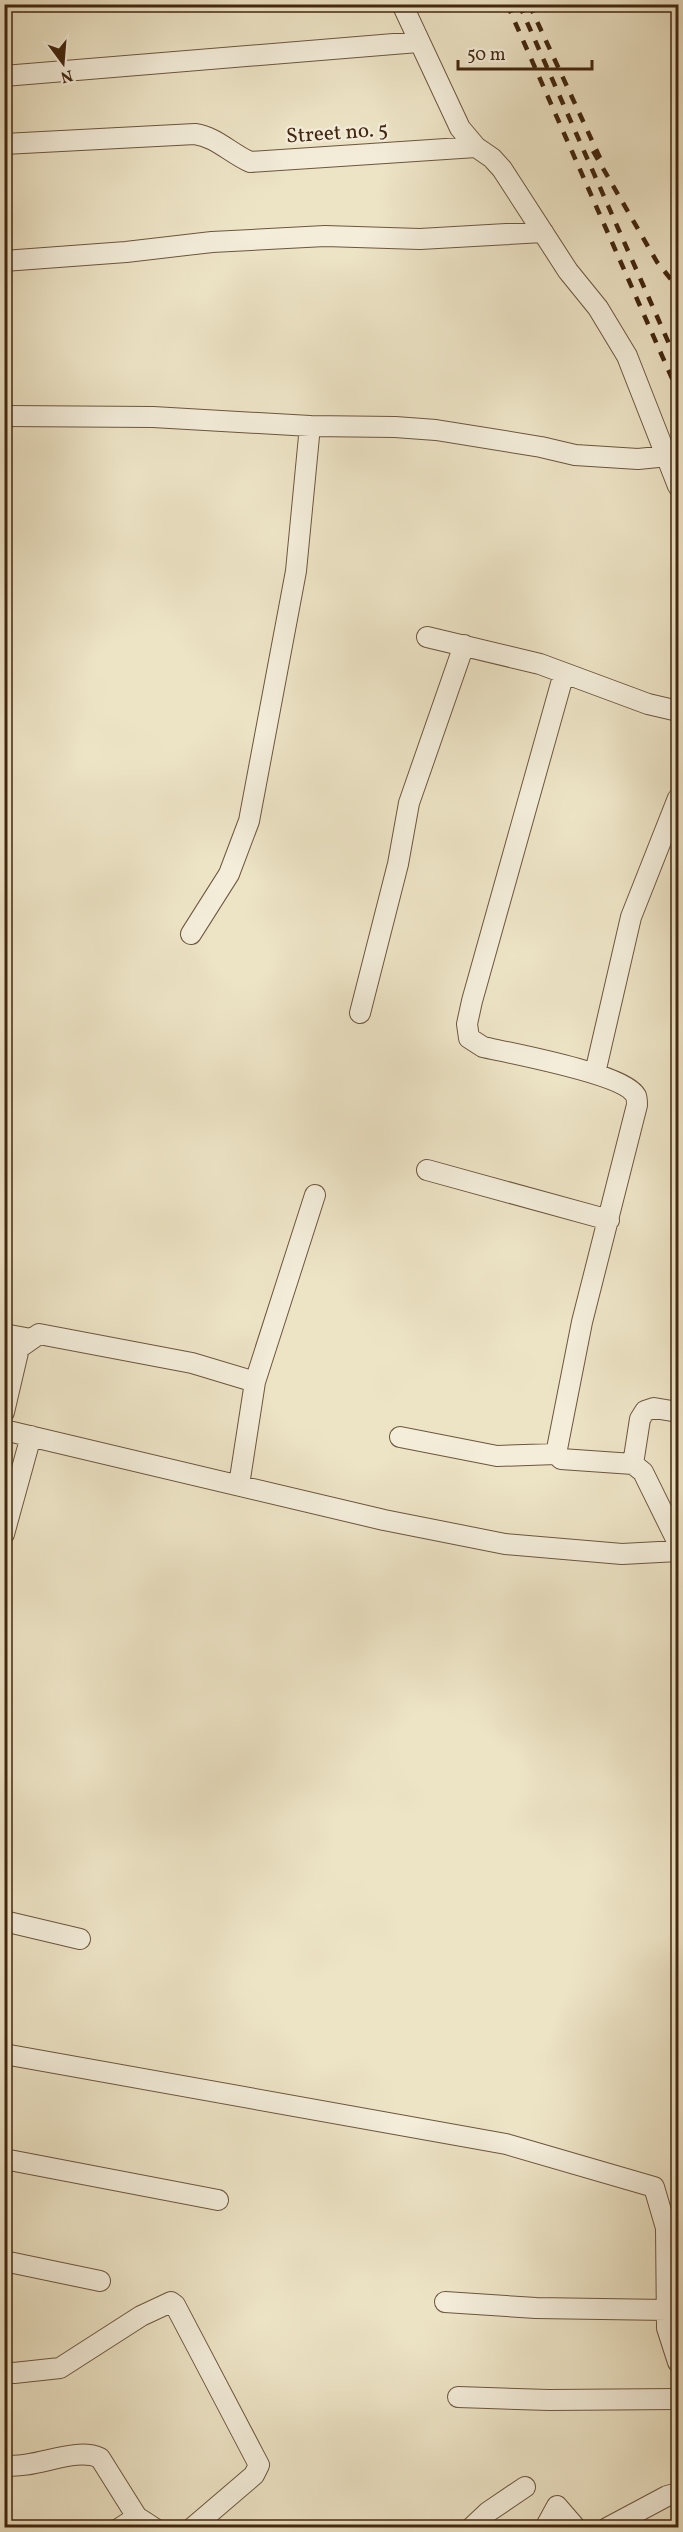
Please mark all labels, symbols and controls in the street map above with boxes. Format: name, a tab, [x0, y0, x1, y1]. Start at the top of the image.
north arrow	[33, 33, 93, 93]
scale bar	[458, 33, 592, 71]
text: 50 m	[467, 43, 506, 68]
text: N	[58, 63, 75, 88]
street label: Street no. 5	[285, 115, 389, 152]

